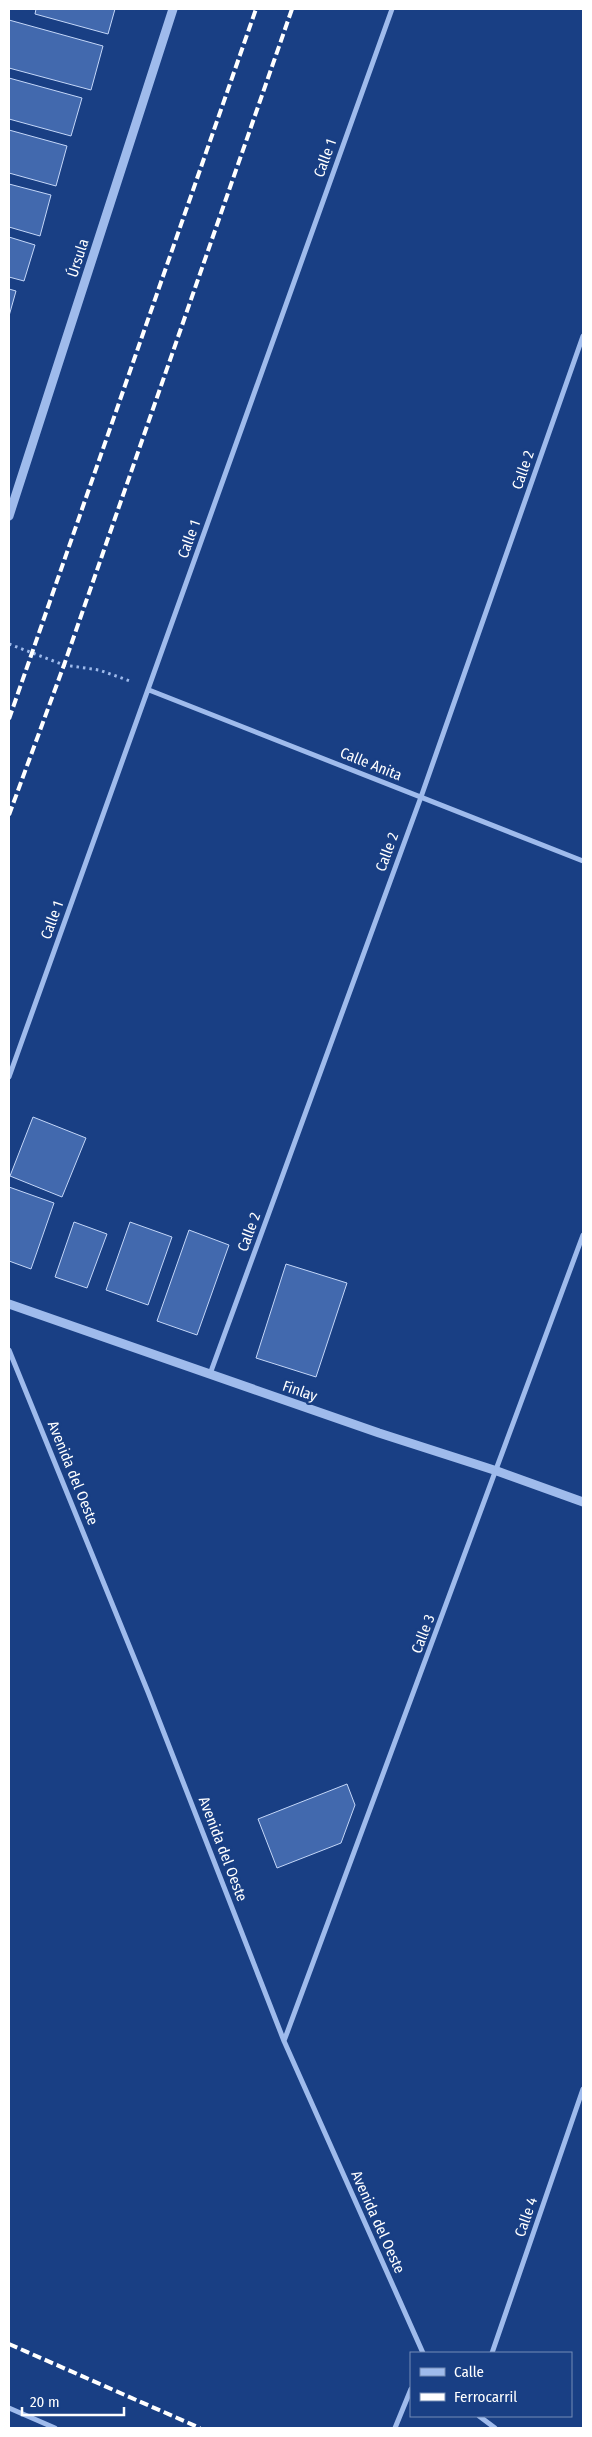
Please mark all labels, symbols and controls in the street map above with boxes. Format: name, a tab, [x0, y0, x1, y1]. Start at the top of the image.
street label: Calle 1	[310, 136, 340, 180]
street label: Úrsula	[63, 237, 93, 279]
street label: Calle 2	[508, 448, 538, 492]
street label: Calle 1	[174, 517, 204, 561]
street label: Calle Anita	[337, 743, 405, 785]
street label: Calle 2	[372, 830, 402, 874]
street label: Calle 1	[37, 898, 67, 942]
street label: Calle 2	[234, 1210, 264, 1254]
street label: Finlay	[280, 1377, 320, 1405]
street label: Avenida del Oeste	[44, 1418, 102, 1528]
street label: Calle 3	[407, 1612, 439, 1656]
street label: Avenida del Oeste	[195, 1794, 251, 1904]
street label: Avenida del Oeste	[347, 2168, 409, 2276]
street label: Calle 4	[511, 2195, 541, 2239]
legend	[410, 2352, 572, 2417]
text: Calle	[454, 2363, 484, 2381]
scale bar	[22, 2384, 125, 2416]
text: Ferrocarril	[454, 2388, 517, 2406]
text: 20 m	[30, 2393, 60, 2411]

